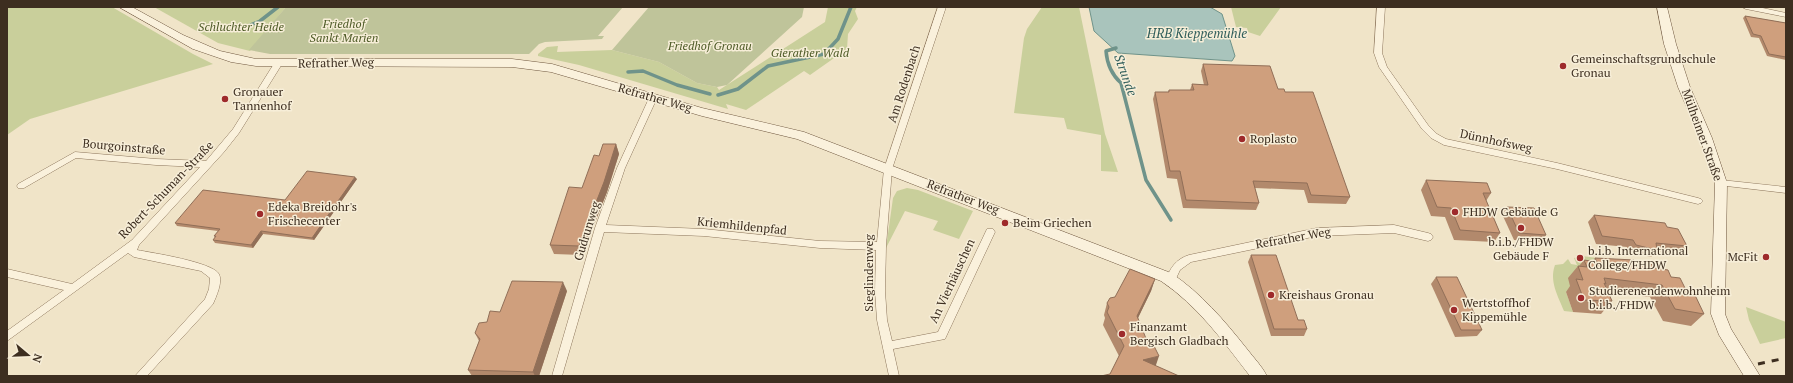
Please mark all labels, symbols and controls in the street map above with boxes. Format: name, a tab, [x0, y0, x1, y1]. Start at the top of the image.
park label: Friedhof Sankt Marien	[310, 16, 378, 45]
park label: Schluchter Heide	[198, 19, 284, 34]
water label: HRB Kieppemühle	[1146, 24, 1247, 42]
park label: Friedhof Gronau	[667, 38, 752, 53]
street label: Am Rodenbach	[884, 43, 923, 124]
park label: Gierather Wald	[771, 45, 850, 60]
place label: Gemeinschaftsgrundschule Gronau	[1571, 51, 1716, 80]
water label: Strunde	[1110, 52, 1142, 99]
street label: Refrather Weg	[298, 54, 375, 71]
marker: Gemeinschaftsgrundschule Gronau	[1558, 61, 1568, 71]
street label: Refrather Weg	[617, 80, 694, 115]
place label: Gronauer Tannenhof	[233, 84, 292, 113]
street label: Mülheimer Straße	[1679, 87, 1726, 183]
marker: Gronauer Tannenhof	[220, 94, 230, 104]
street label: Dünnhofsweg	[1459, 126, 1534, 156]
place label: Roplasto	[1250, 131, 1297, 146]
marker: Roplasto	[1237, 134, 1247, 144]
street label: Bourgoinstraße	[82, 135, 166, 158]
street label: Robert-Schuman-Straße	[115, 138, 216, 242]
street label: Refrather Weg	[925, 176, 1002, 217]
place label: Edeka Breidohr's Frischecenter	[268, 199, 357, 228]
street label: Gudrunweg	[570, 199, 603, 262]
place label: FHDW Gebäude G	[1463, 204, 1559, 219]
marker: FHDW Gebäude G	[1450, 207, 1460, 217]
marker: Edeka Breidohr's Frischecenter	[255, 209, 265, 219]
street label: Kriemhildenpfad	[696, 213, 788, 238]
place label: Beim Griechen	[1013, 215, 1092, 230]
marker: Beim Griechen	[1000, 218, 1010, 228]
street label: Refrather Weg	[1254, 223, 1332, 251]
marker: b.i.b./FHDW Gebäude F	[1516, 223, 1526, 233]
street label: Sieglindenweg	[861, 234, 876, 312]
place label: b.i.b./FHDW Gebäude F	[1488, 234, 1555, 263]
street label: An Vierhäuschen	[925, 236, 978, 325]
place label: b.i.b. International College/FHDW	[1588, 243, 1689, 272]
place label: McFit	[1727, 249, 1759, 264]
marker: McFit	[1761, 252, 1771, 262]
marker: b.i.b. International College/FHDW	[1575, 253, 1585, 263]
place label: Studierenendenwohnheim b.i.b./FHDW	[1589, 283, 1731, 312]
place label: Kreishaus Gronau	[1279, 287, 1374, 302]
marker: Kreishaus Gronau	[1266, 290, 1276, 300]
marker: Studierenendenwohnheim b.i.b./FHDW	[1576, 293, 1586, 303]
place label: Wertstoffhof Kippemühle	[1462, 295, 1531, 324]
marker: Wertstoffhof Kippemühle	[1449, 305, 1459, 315]
place label: Finanzamt Bergisch Gladbach	[1130, 319, 1229, 348]
marker: Finanzamt Bergisch Gladbach	[1117, 329, 1127, 339]
north arrow	[8, 335, 48, 375]
text: N	[29, 352, 45, 365]

